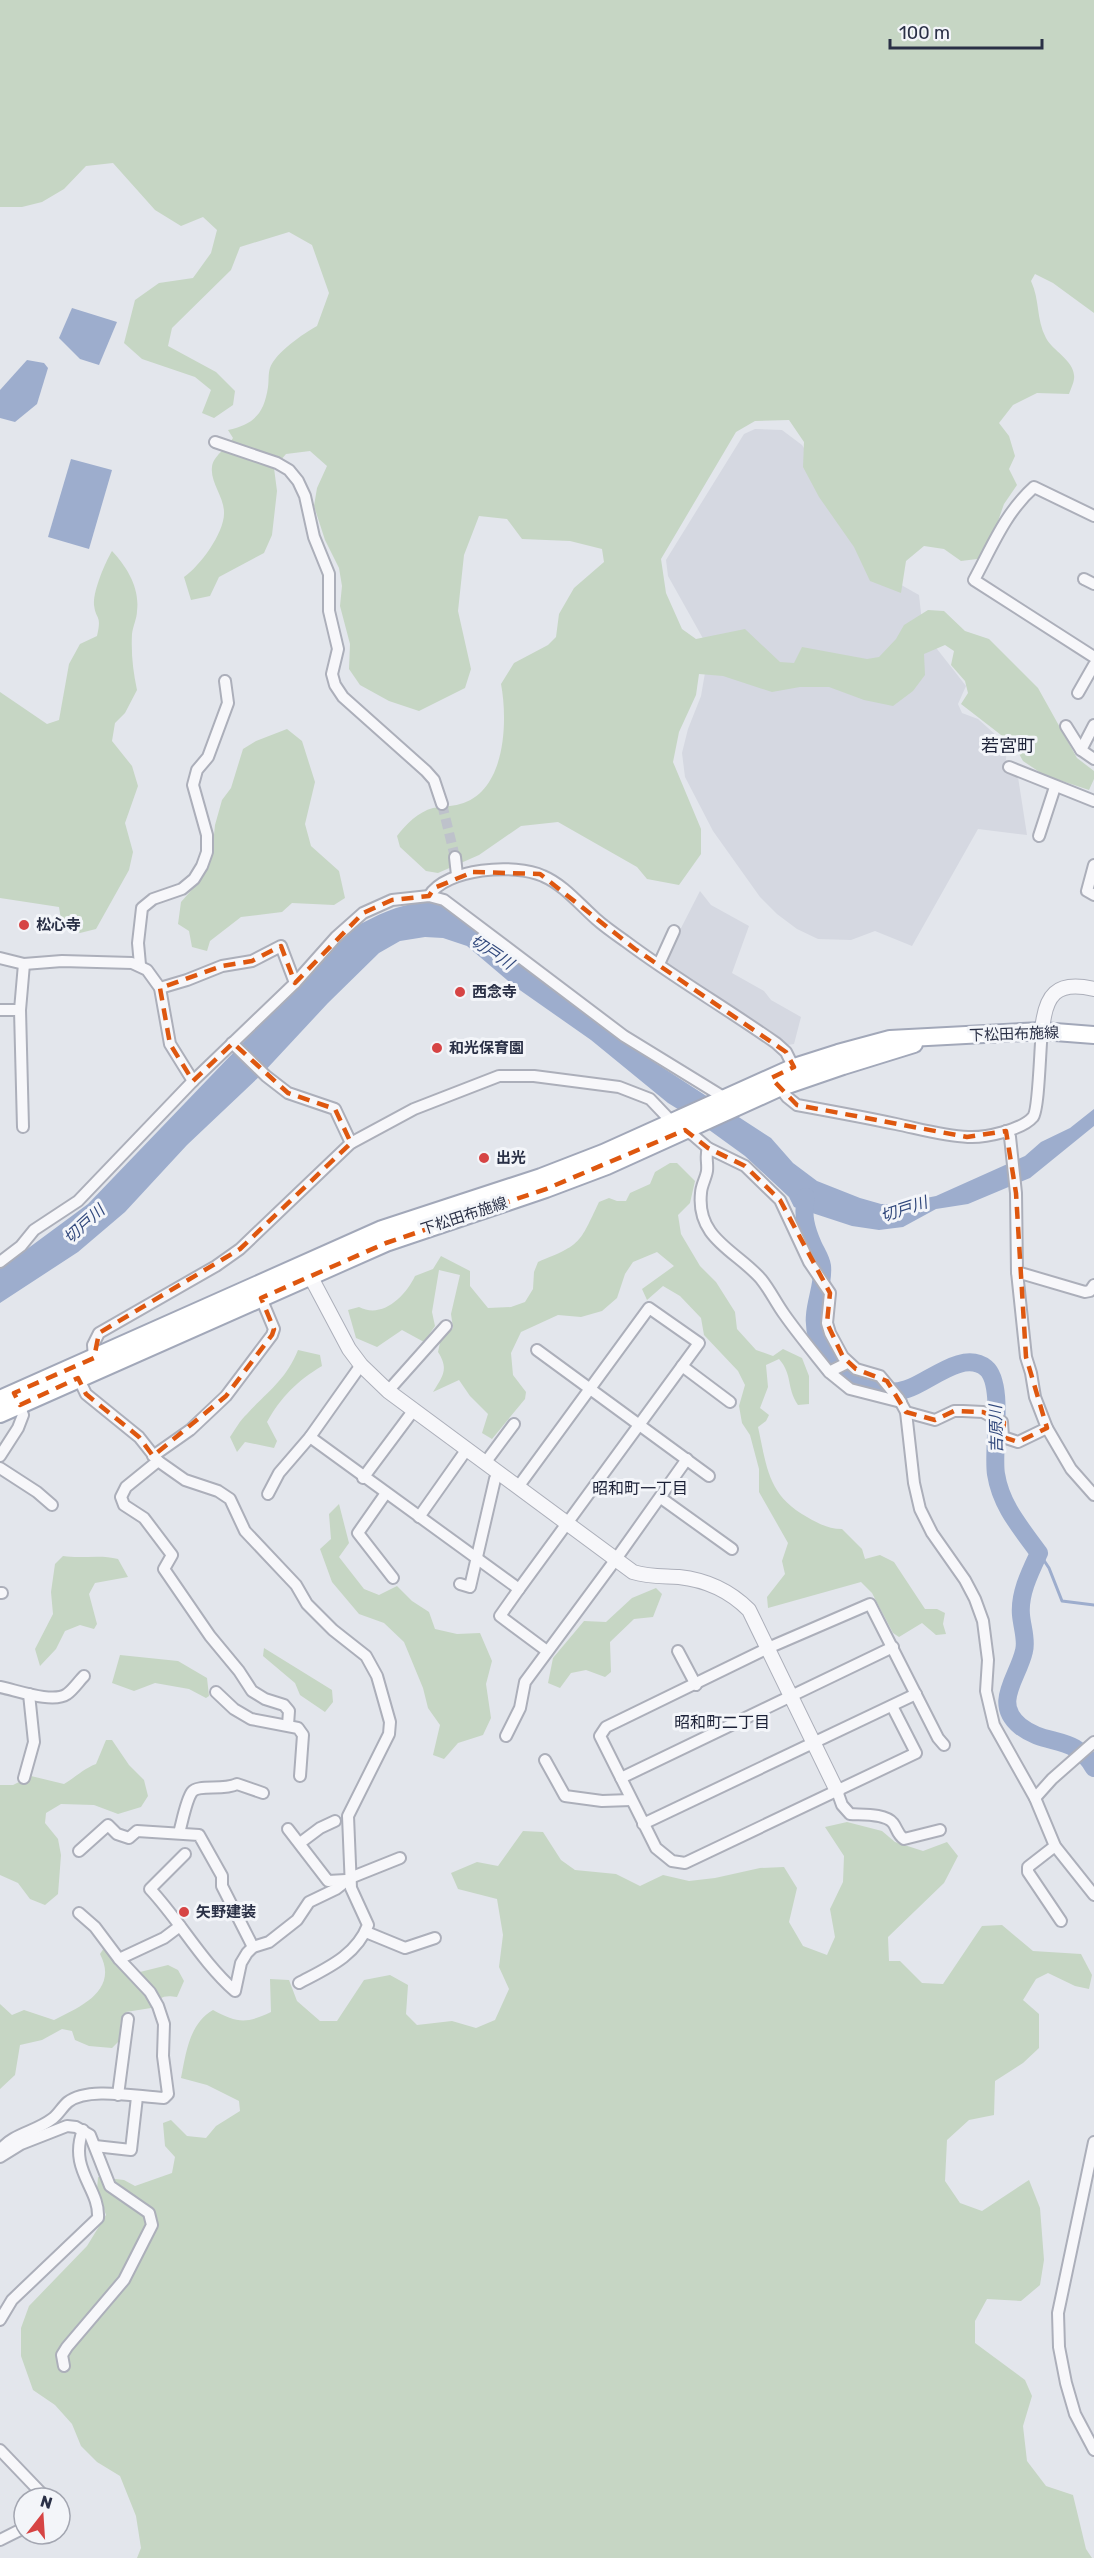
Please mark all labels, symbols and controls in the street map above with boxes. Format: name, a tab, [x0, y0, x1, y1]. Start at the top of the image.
scale bar	[890, 12, 1042, 50]
text: 100 m	[899, 22, 950, 44]
district label: 若宮町	[981, 735, 1035, 757]
place label: 松心寺	[36, 916, 81, 934]
marker: 松心寺	[17, 918, 31, 932]
water label: 切戸川	[467, 931, 519, 974]
place label: 西念寺	[472, 983, 517, 1001]
marker: 西念寺	[453, 985, 467, 999]
street label: 下松田布施線	[969, 1023, 1059, 1045]
place label: 和光保育園	[449, 1039, 524, 1057]
marker: 和光保育園	[430, 1041, 444, 1055]
place label: 出光	[496, 1149, 526, 1167]
marker: 出光	[477, 1151, 491, 1165]
water label: 切戸川	[878, 1192, 932, 1225]
street label: 下松田布施線	[418, 1194, 510, 1238]
water label: 切戸川	[60, 1200, 110, 1247]
water label: 吉原川	[986, 1403, 1006, 1453]
district label: 昭和町一丁目	[592, 1479, 688, 1498]
district label: 昭和町二丁目	[674, 1713, 770, 1732]
place label: 矢野建装	[196, 1903, 256, 1921]
marker: 矢野建装	[177, 1905, 191, 1919]
north arrow	[12, 2486, 72, 2546]
text: N	[38, 2491, 55, 2513]

